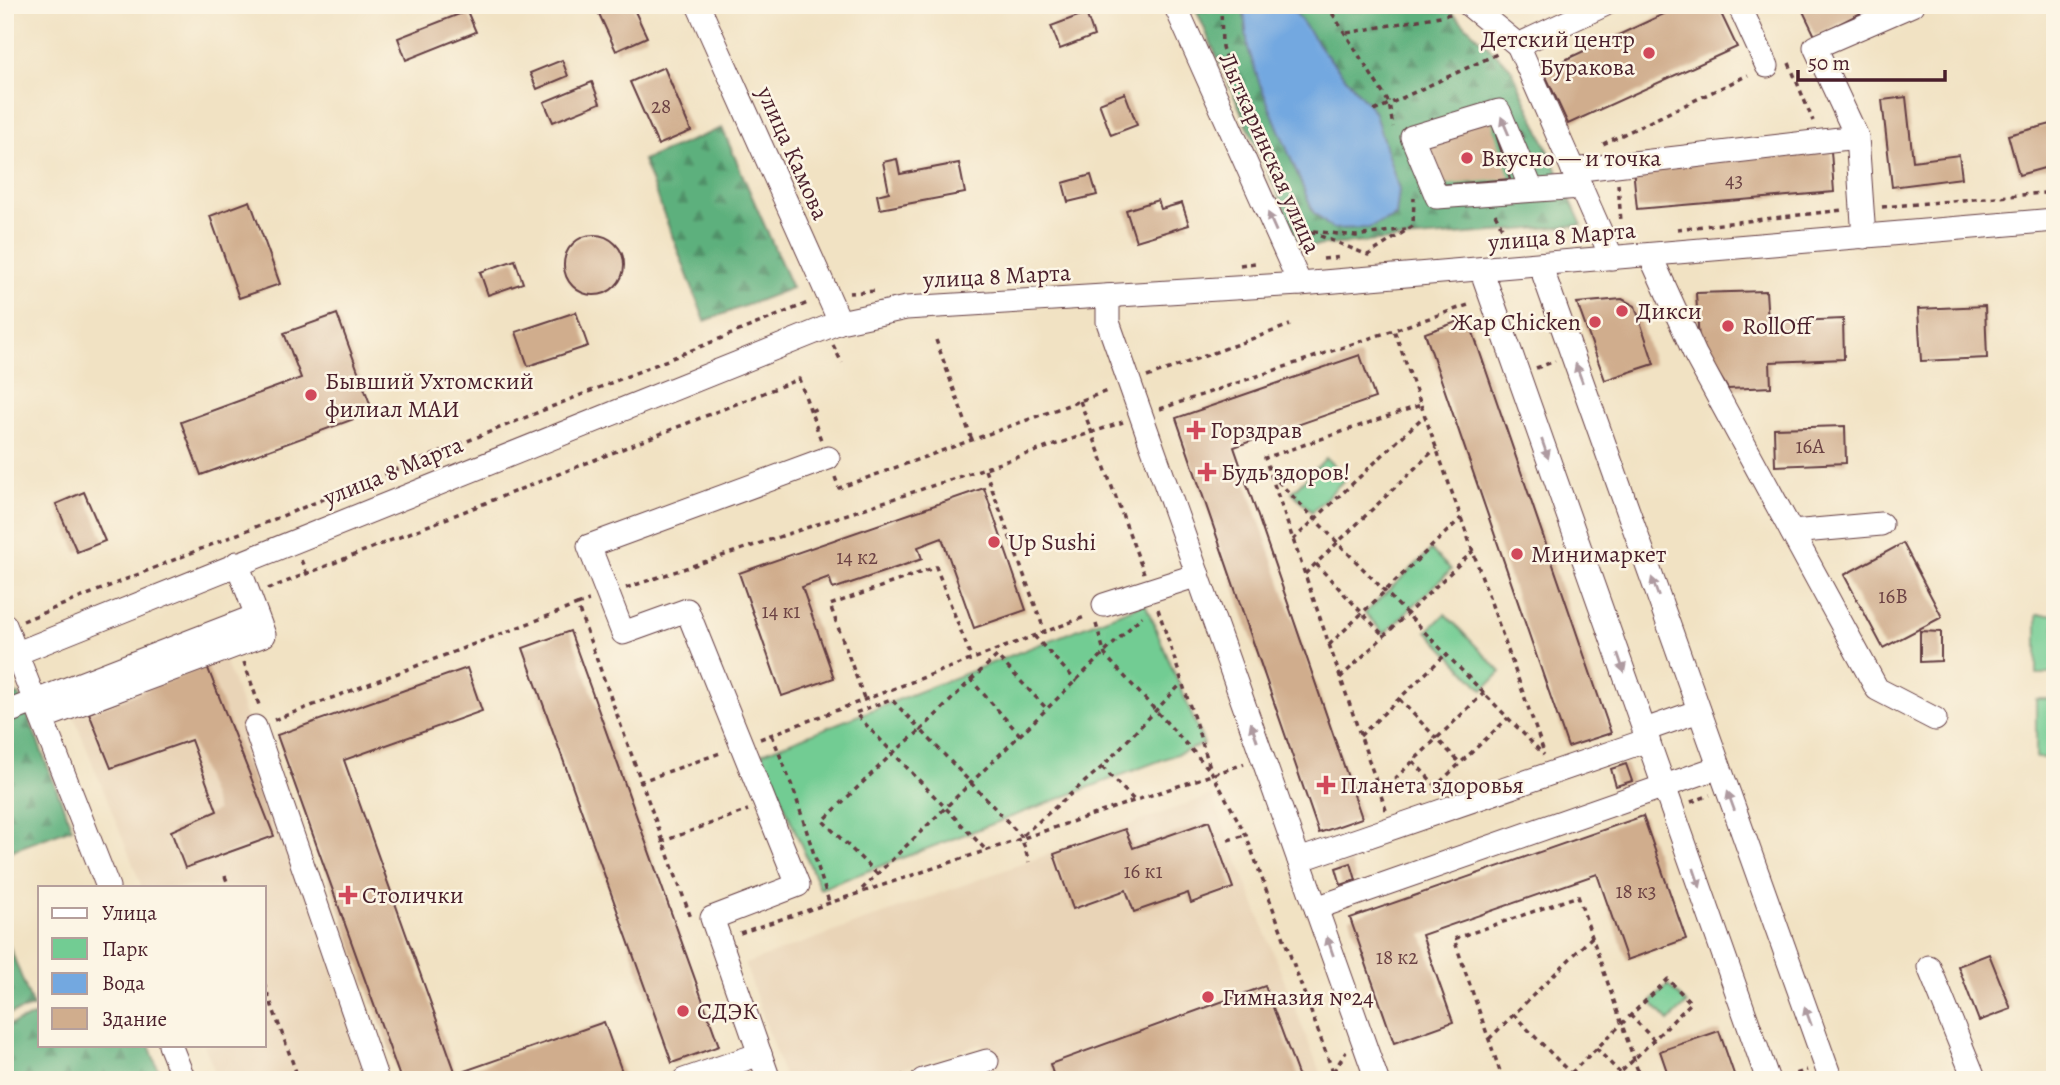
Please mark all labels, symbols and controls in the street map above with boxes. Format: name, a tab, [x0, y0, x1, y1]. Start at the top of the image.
place label: Детский центр Буракова	[1481, 23, 1635, 83]
scale bar	[1798, 38, 1944, 82]
marker: Детский центр Буракова	[1641, 45, 1657, 61]
street label: Лыткаринская улица	[1211, 47, 1329, 259]
text: 50 m	[1808, 49, 1850, 77]
street label: улица Камова	[749, 80, 837, 225]
house number: 28	[651, 92, 671, 120]
one-way arrow	[1499, 115, 1510, 136]
place label: Вкусно — и точка	[1481, 142, 1661, 174]
marker: Вкусно — и точка	[1459, 150, 1475, 166]
house number: 43	[1725, 166, 1743, 194]
one-way arrow	[1266, 212, 1278, 232]
street label: улица 8 Марта	[1486, 214, 1637, 258]
street label: улица 8 Марта	[921, 256, 1072, 296]
place label: Дикси	[1636, 295, 1702, 327]
marker: Дикси	[1614, 303, 1630, 319]
place label: Жар Chicken	[1451, 306, 1581, 338]
place label: RollOff	[1742, 310, 1814, 342]
marker: Жар Chicken	[1587, 314, 1603, 330]
marker: RollOff	[1720, 318, 1736, 334]
one-way arrow	[1573, 362, 1584, 383]
place label: Бывший Ухтомский филиал МАИ	[325, 365, 534, 425]
marker: Бывший Ухтомский филиал МАИ	[303, 387, 319, 403]
place label: Горздрав	[1210, 414, 1302, 446]
marker: Горздрав	[1188, 422, 1204, 438]
street label: улица 8 Марта	[318, 428, 468, 514]
house number: 16А	[1795, 432, 1825, 460]
one-way arrow	[1540, 438, 1551, 459]
place label: Будь здоров!	[1221, 456, 1350, 488]
marker: Будь здоров!	[1199, 464, 1215, 480]
place label: Up Sushi	[1008, 526, 1096, 558]
marker: Up Sushi	[986, 534, 1002, 550]
place label: Минимаркет	[1531, 538, 1667, 570]
house number: 14 к2	[836, 543, 878, 571]
marker: Минимаркет	[1509, 546, 1525, 562]
one-way arrow	[1649, 577, 1660, 598]
house number: 16В	[1878, 582, 1908, 610]
house number: 14 к1	[762, 597, 800, 625]
one-way arrow	[1616, 653, 1627, 674]
one-way arrow	[1248, 721, 1259, 742]
place label: Планета здоровья	[1340, 769, 1524, 801]
marker: Планета здоровья	[1318, 777, 1334, 793]
one-way arrow	[1726, 791, 1737, 812]
house number: 16 к1	[1123, 857, 1163, 885]
one-way arrow	[1692, 867, 1703, 888]
house number: 18 к3	[1615, 877, 1657, 905]
place label: Столички	[362, 879, 464, 911]
legend	[38, 886, 266, 1046]
marker: Столички	[340, 887, 356, 903]
text: Улица	[102, 899, 157, 927]
text: Парк	[102, 935, 148, 963]
one-way arrow	[1324, 936, 1335, 957]
house number: 18 к2	[1376, 943, 1418, 971]
text: Вода	[102, 969, 145, 997]
place label: Гимназия №24	[1222, 981, 1374, 1013]
marker: Гимназия №24	[1200, 989, 1216, 1005]
place label: СДЭК	[697, 995, 758, 1027]
marker: СДЭК	[675, 1003, 691, 1019]
text: Здание	[102, 1005, 167, 1033]
one-way arrow	[1802, 1005, 1813, 1026]

